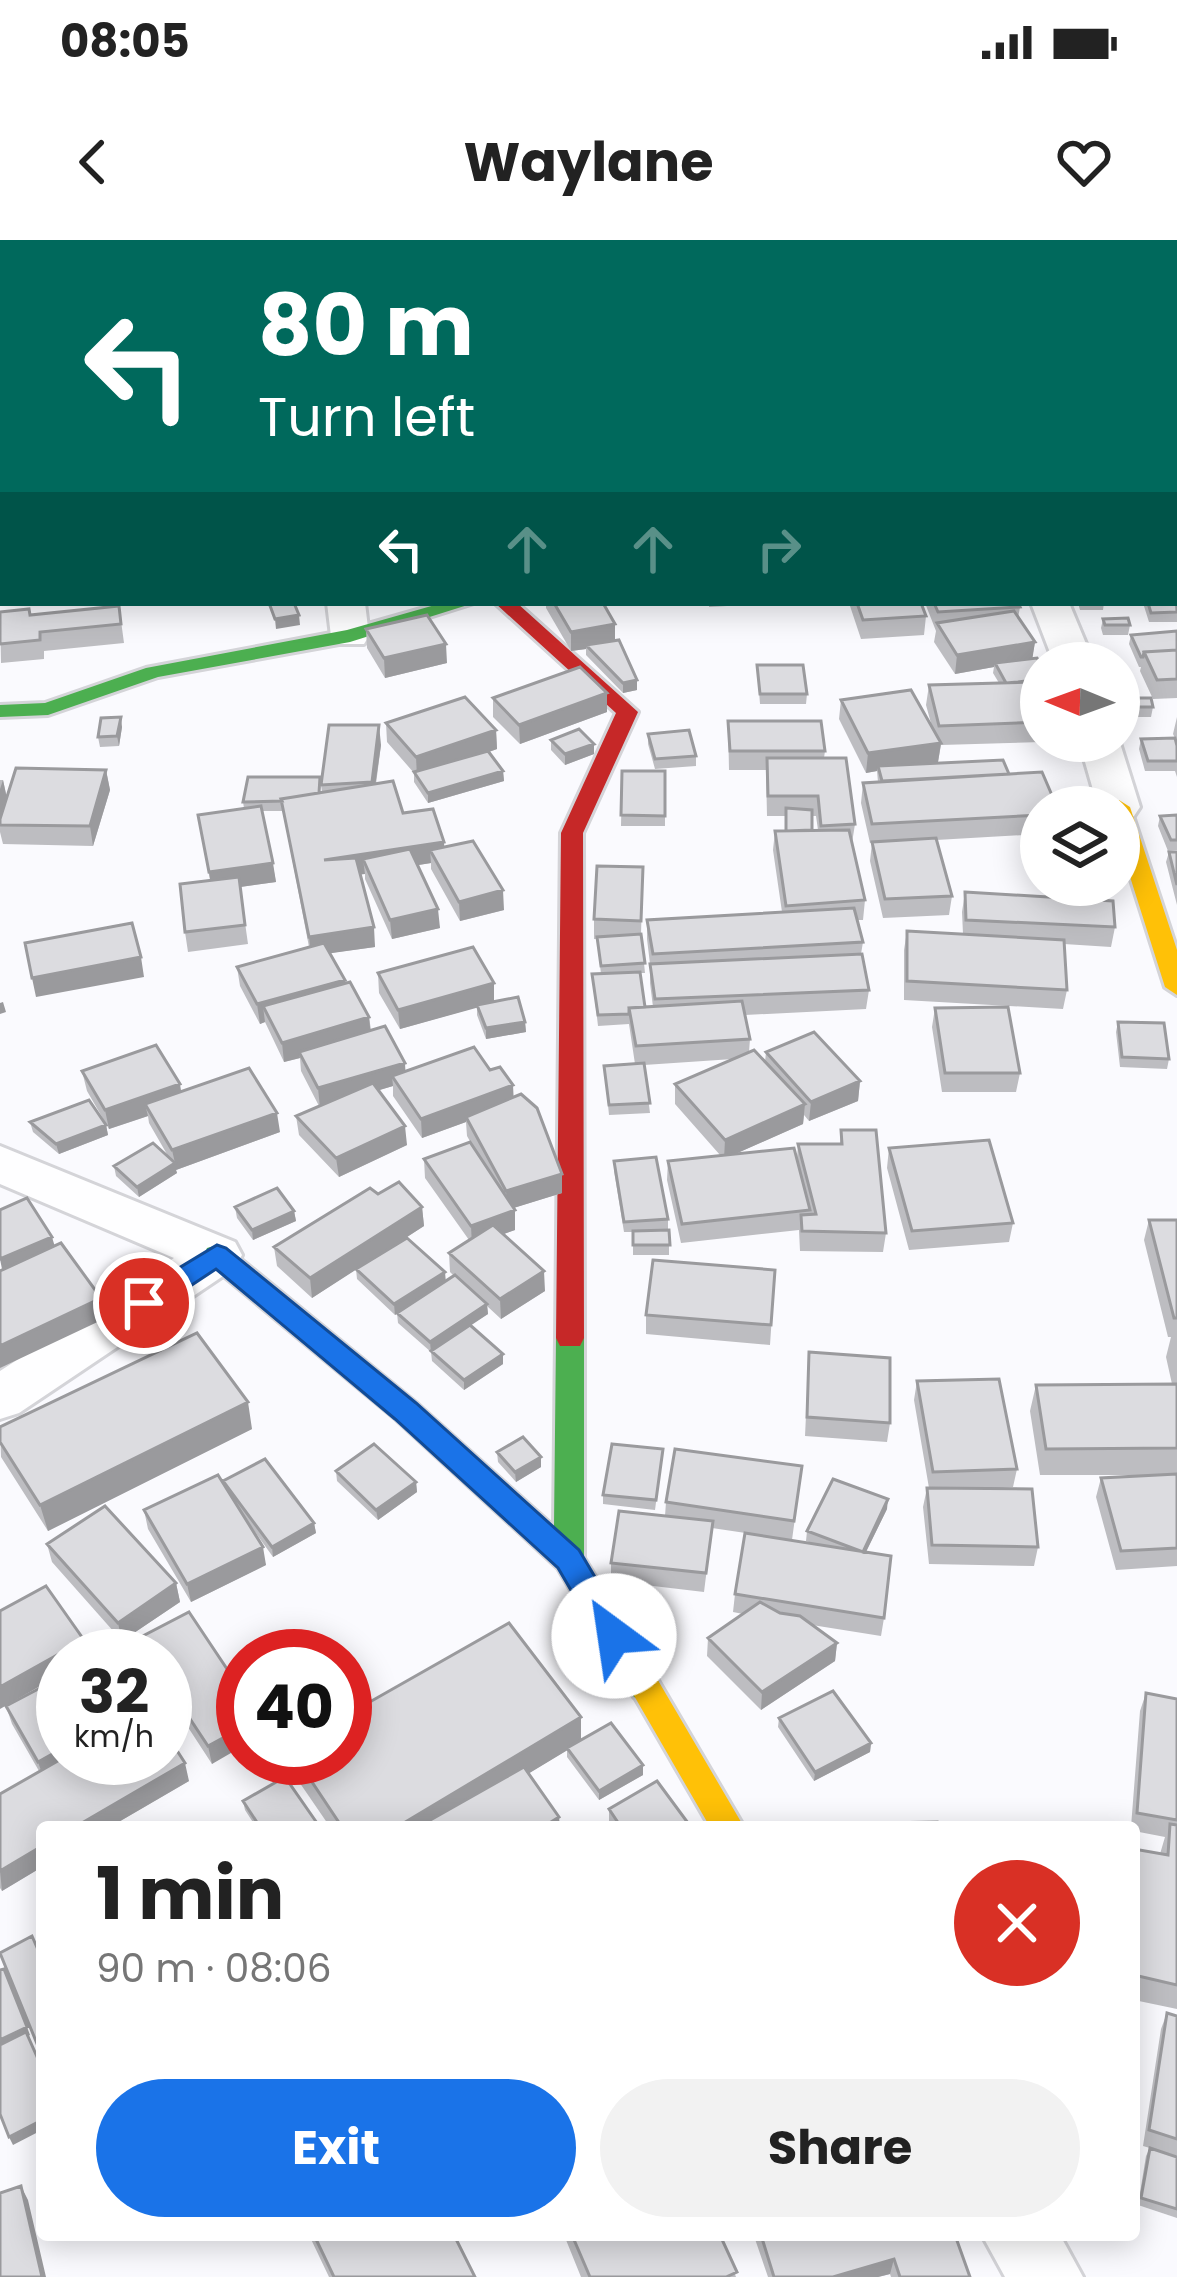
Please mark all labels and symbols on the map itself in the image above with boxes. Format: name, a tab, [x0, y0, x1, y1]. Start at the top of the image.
north arrow	[1020, 642, 1140, 762]
pin	[93, 1252, 195, 1354]
position arrow	[551, 1573, 677, 1699]
speed limit sign: 40	[216, 1629, 372, 1785]

